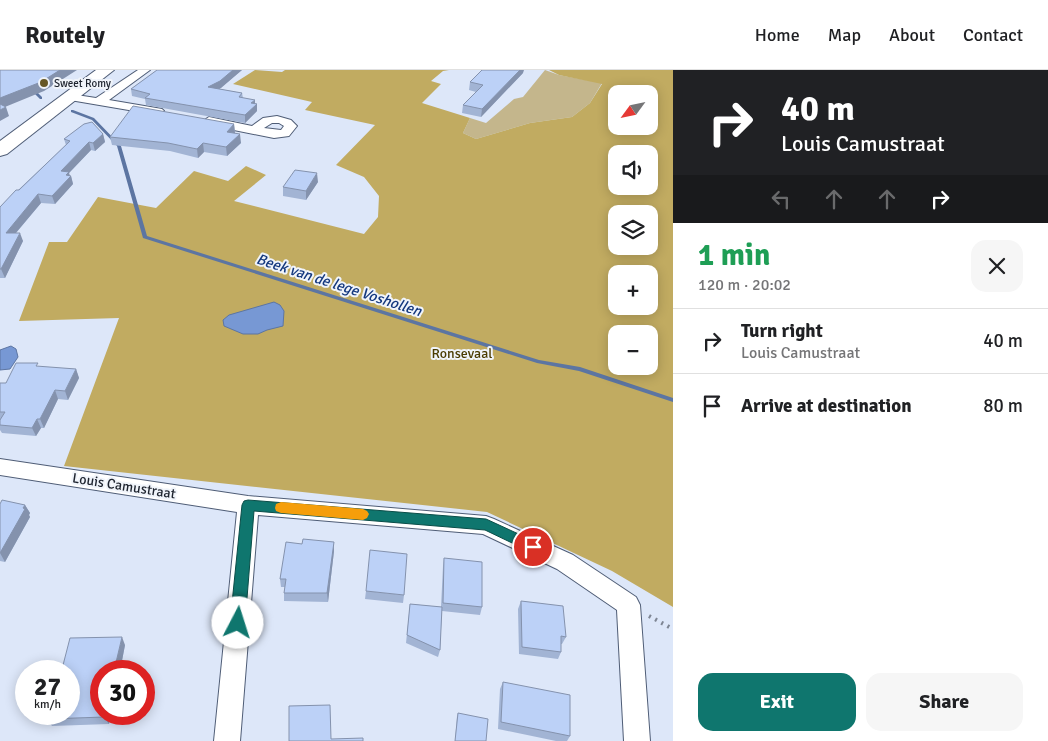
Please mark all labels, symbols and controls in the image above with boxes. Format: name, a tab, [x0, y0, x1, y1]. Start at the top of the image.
text: Routely	[25, 20, 105, 50]
text: Home	[755, 24, 800, 46]
text: Map	[828, 24, 861, 46]
text: About	[889, 24, 935, 46]
text: Contact	[963, 24, 1023, 46]
marker: Sweet Romy	[38, 77, 50, 89]
place label: Sweet Romy	[54, 77, 112, 90]
north arrow	[608, 85, 658, 135]
map controls	[608, 85, 658, 375]
text: 40 m	[781, 87, 855, 130]
icon: right	[698, 90, 763, 155]
text: Louis Camustraat	[781, 130, 945, 157]
button: sound	[608, 145, 658, 195]
icon: left	[767, 185, 795, 213]
icon: ahead	[820, 185, 848, 213]
icon: ahead	[873, 185, 901, 213]
icon: right	[926, 185, 954, 213]
button: layers	[608, 205, 658, 255]
text: 1 min	[698, 237, 770, 274]
button: close	[971, 240, 1023, 292]
water label: Beek van de lege Voshollen	[254, 250, 425, 320]
button: +	[608, 265, 658, 315]
text: 120 m · 20:02	[698, 275, 791, 295]
text: Turn right	[741, 319, 823, 343]
button: −	[608, 325, 658, 375]
icon: right	[698, 327, 726, 355]
text: 40 m	[983, 329, 1023, 353]
text: Louis Camustraat	[741, 343, 860, 363]
park label: Ronsevaal	[432, 345, 492, 362]
icon: arrive	[698, 392, 726, 420]
text: Arrive at destination	[741, 394, 912, 418]
text: 80 m	[983, 394, 1023, 418]
street label: Louis Camustraat	[71, 469, 177, 503]
pin	[512, 526, 554, 568]
icon: arrive	[519, 533, 547, 561]
position arrow	[211, 596, 263, 648]
speed limit sign: 30	[90, 660, 155, 725]
text: 27	[34, 671, 61, 702]
button: Exit	[698, 673, 856, 731]
button: Share	[866, 673, 1023, 731]
text: km/h	[34, 697, 61, 712]

